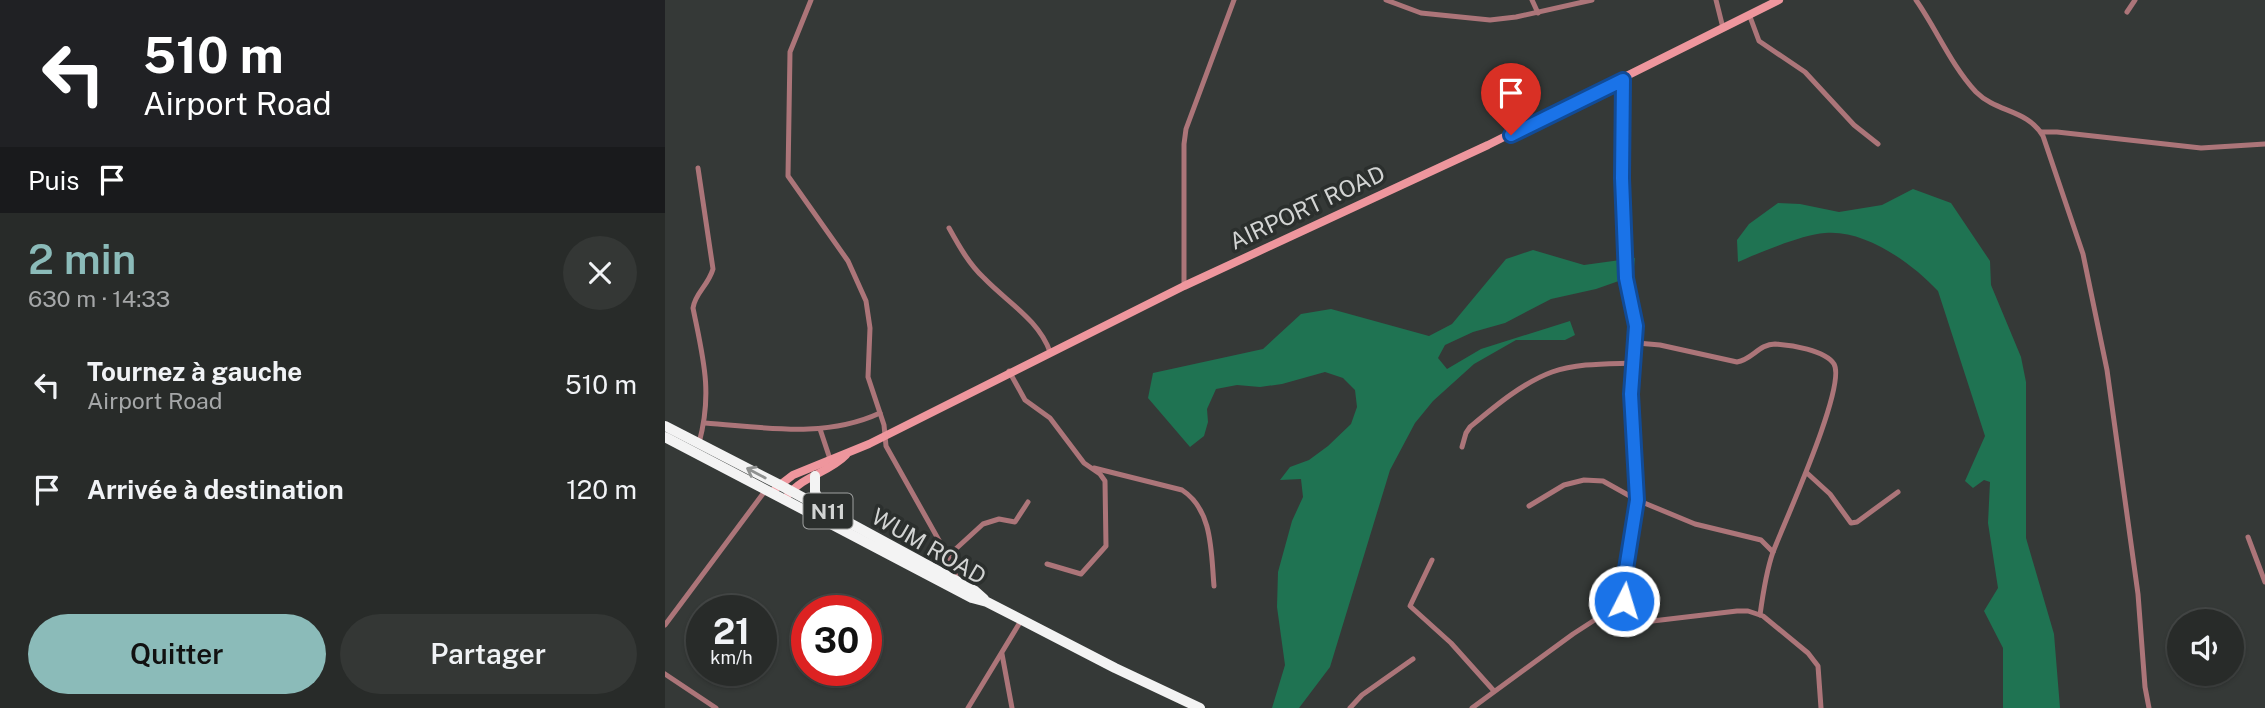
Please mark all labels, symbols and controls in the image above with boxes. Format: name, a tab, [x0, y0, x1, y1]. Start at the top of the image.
text: 510 m	[143, 26, 284, 84]
icon: left	[28, 28, 119, 119]
pin	[1481, 63, 1541, 135]
icon: arrive	[1492, 74, 1530, 112]
text: Airport Road	[143, 85, 332, 122]
street label: AIRPORT ROAD	[1225, 159, 1389, 255]
icon: arrive	[93, 161, 131, 199]
text: Puis	[28, 165, 79, 196]
text: 2 min	[28, 234, 136, 283]
button: close	[563, 236, 637, 310]
text: 630 m · 14:33	[28, 285, 170, 312]
text: Tournez à gauche	[87, 356, 302, 387]
icon: left	[28, 366, 66, 404]
text: 510 m	[565, 369, 637, 400]
text: Airport Road	[87, 387, 223, 414]
one-way arrow	[746, 466, 767, 480]
icon: arrive	[28, 471, 66, 509]
text: Arrivée à destination	[87, 474, 344, 505]
text: 120 m	[566, 474, 637, 505]
road number: N11	[803, 494, 853, 528]
street label: WUM ROAD	[867, 502, 991, 590]
position arrow	[1587, 564, 1661, 638]
speed limit sign: 30	[791, 595, 882, 686]
map controls	[2167, 609, 2244, 686]
button: sound	[2167, 609, 2244, 686]
text: 21	[713, 611, 750, 652]
button: Quitter	[28, 614, 326, 694]
button: Partager	[340, 614, 637, 694]
text: km/h	[710, 647, 753, 668]

